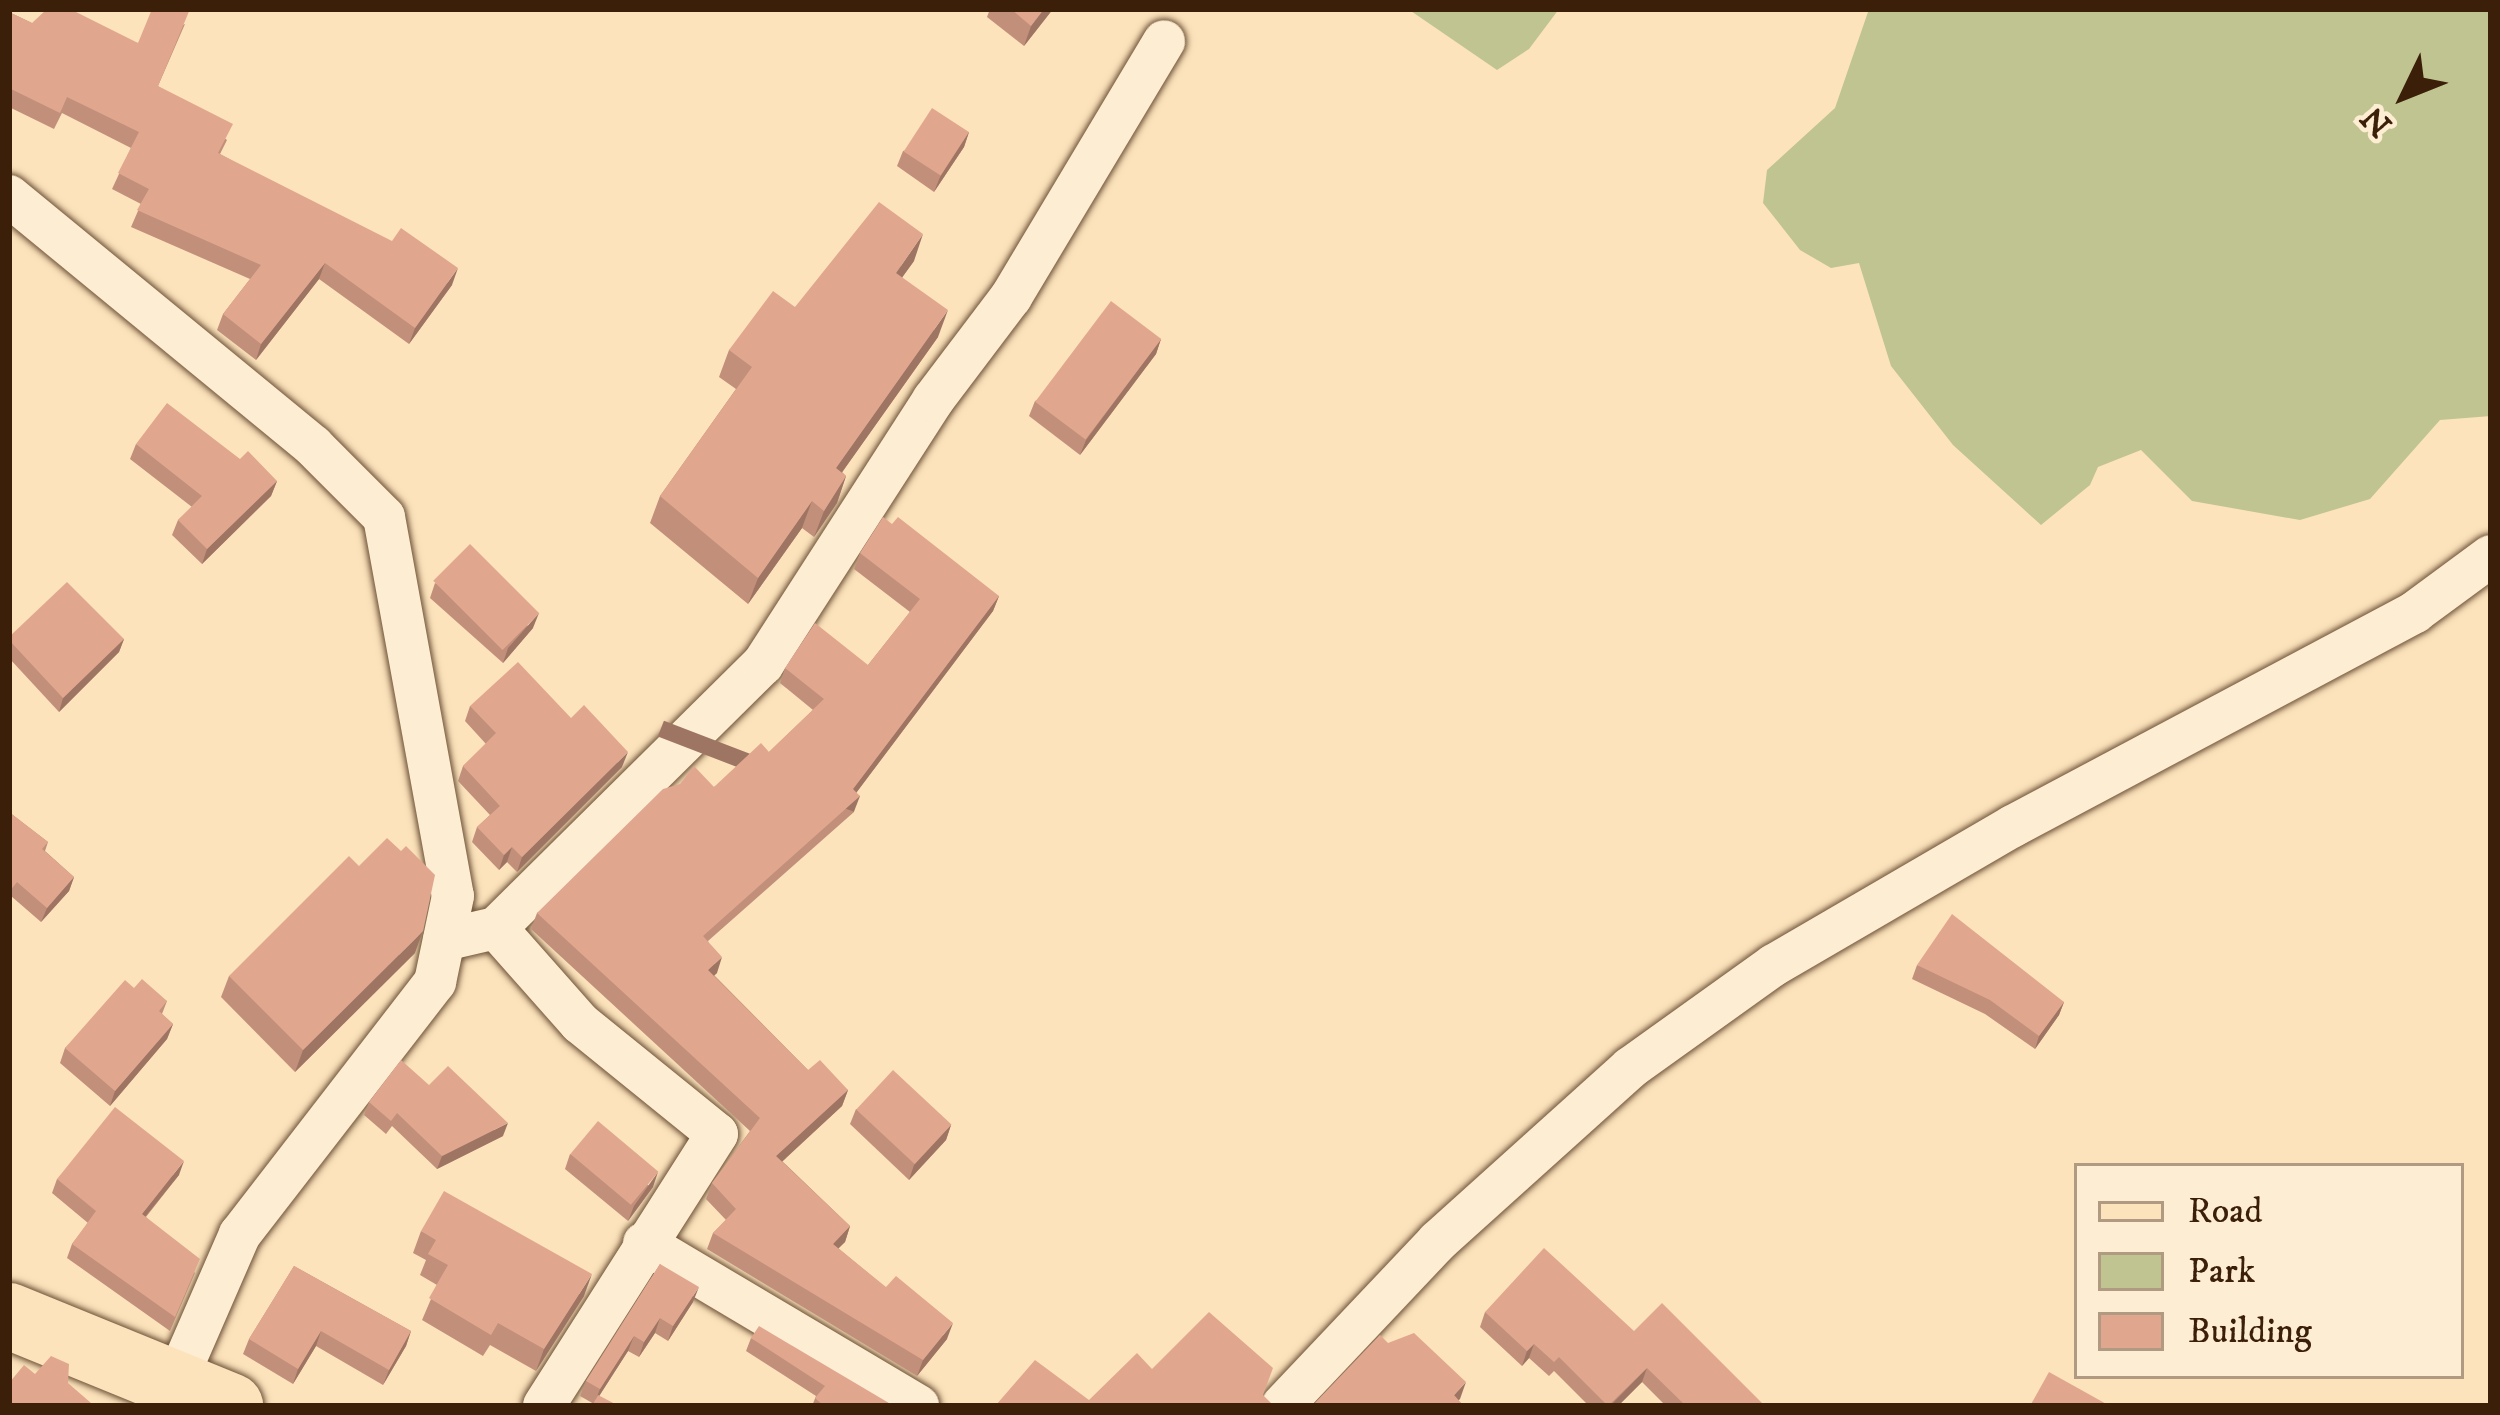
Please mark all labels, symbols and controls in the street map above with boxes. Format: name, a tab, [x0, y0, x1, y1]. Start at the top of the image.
north arrow	[2344, 36, 2464, 156]
text: N	[2353, 97, 2402, 145]
legend	[2074, 1163, 2464, 1379]
text: Road	[2188, 1189, 2263, 1234]
text: Park	[2188, 1249, 2255, 1294]
text: Building	[2188, 1309, 2312, 1354]

